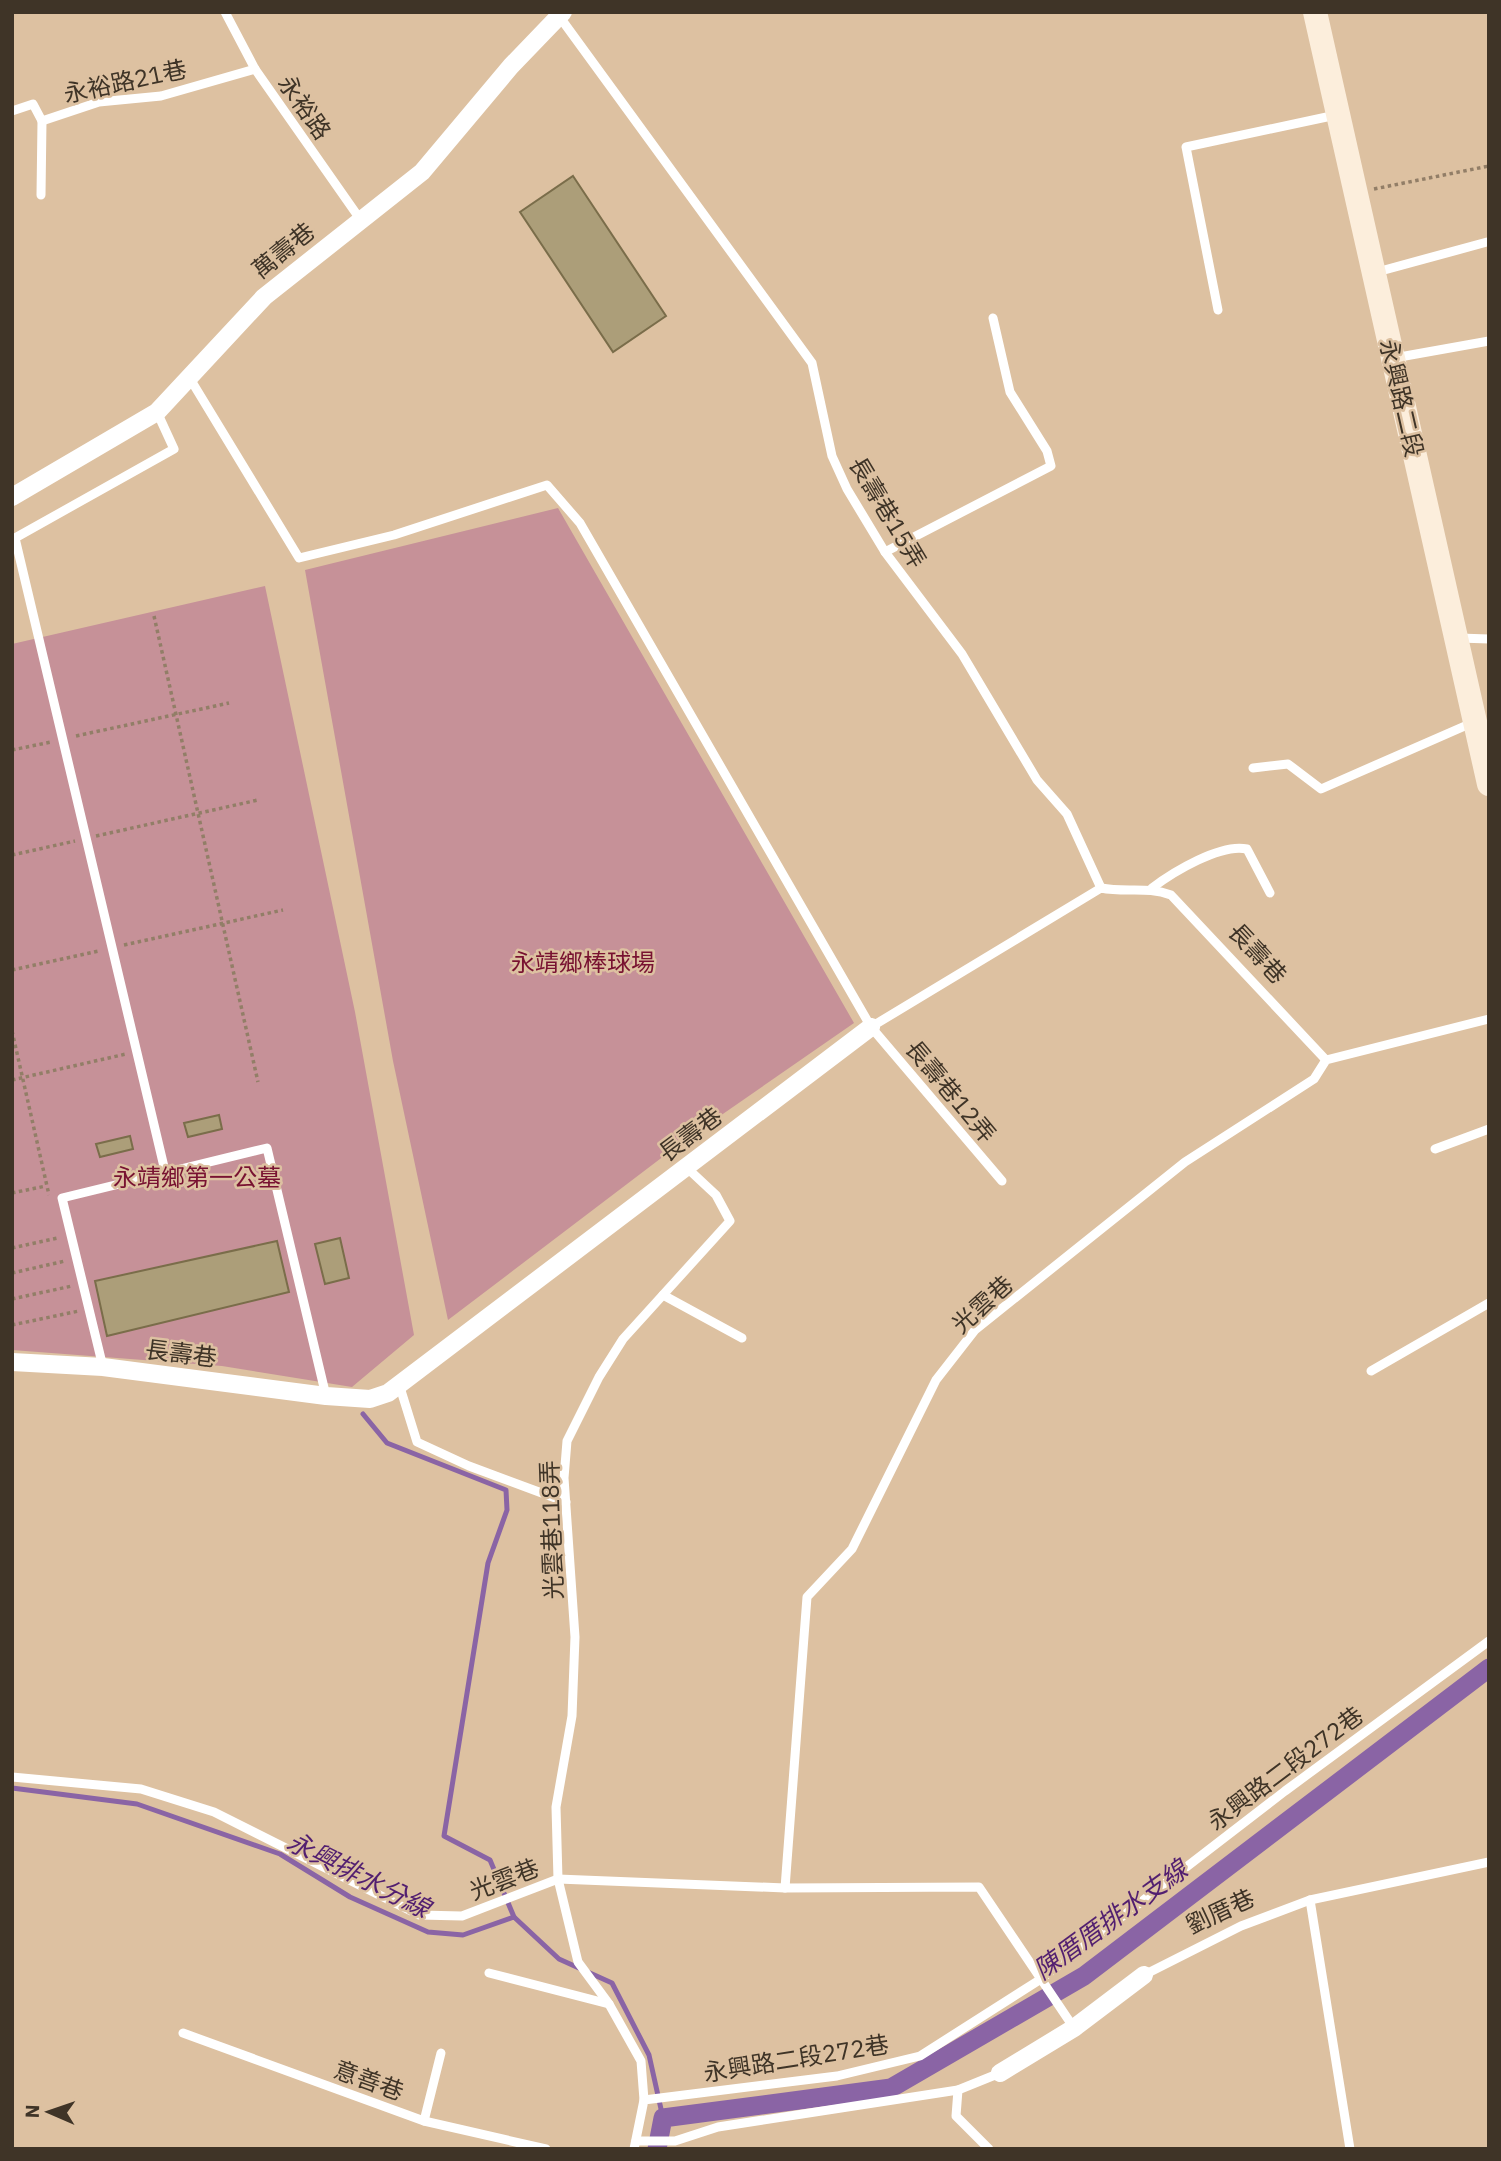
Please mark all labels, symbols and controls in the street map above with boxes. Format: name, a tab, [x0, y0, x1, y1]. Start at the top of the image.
street label: 永裕路21巷	[61, 52, 189, 110]
street label: 永裕路	[271, 68, 339, 146]
street label: 萬壽巷	[245, 215, 321, 285]
street label: 永興路二段	[1373, 336, 1431, 460]
street label: 長壽巷15弄	[842, 450, 934, 574]
street label: 長壽巷	[1222, 916, 1294, 990]
park label: 永靖鄉棒球場	[511, 946, 655, 978]
street label: 長壽巷12弄	[899, 1033, 1003, 1149]
street label: 長壽巷	[652, 1100, 728, 1168]
park label: 永靖鄉第一公墓	[113, 1161, 281, 1193]
street label: 光雲巷	[945, 1268, 1019, 1340]
street label: 長壽巷	[143, 1333, 219, 1373]
street label: 光雲巷118弄	[533, 1460, 569, 1600]
street label: 永興路二段272巷	[1201, 1699, 1369, 1837]
water label: 永興排水分線	[282, 1823, 439, 1926]
water label: 陳厝厝排水支線	[1026, 1850, 1196, 1986]
street label: 光雲巷	[465, 1851, 543, 1907]
street label: 劉厝巷	[1181, 1881, 1259, 1941]
street label: 永興路二段272巷	[701, 2028, 891, 2088]
street label: 意善巷	[330, 2053, 408, 2107]
north arrow	[14, 2077, 84, 2147]
text: N	[20, 2104, 44, 2119]

